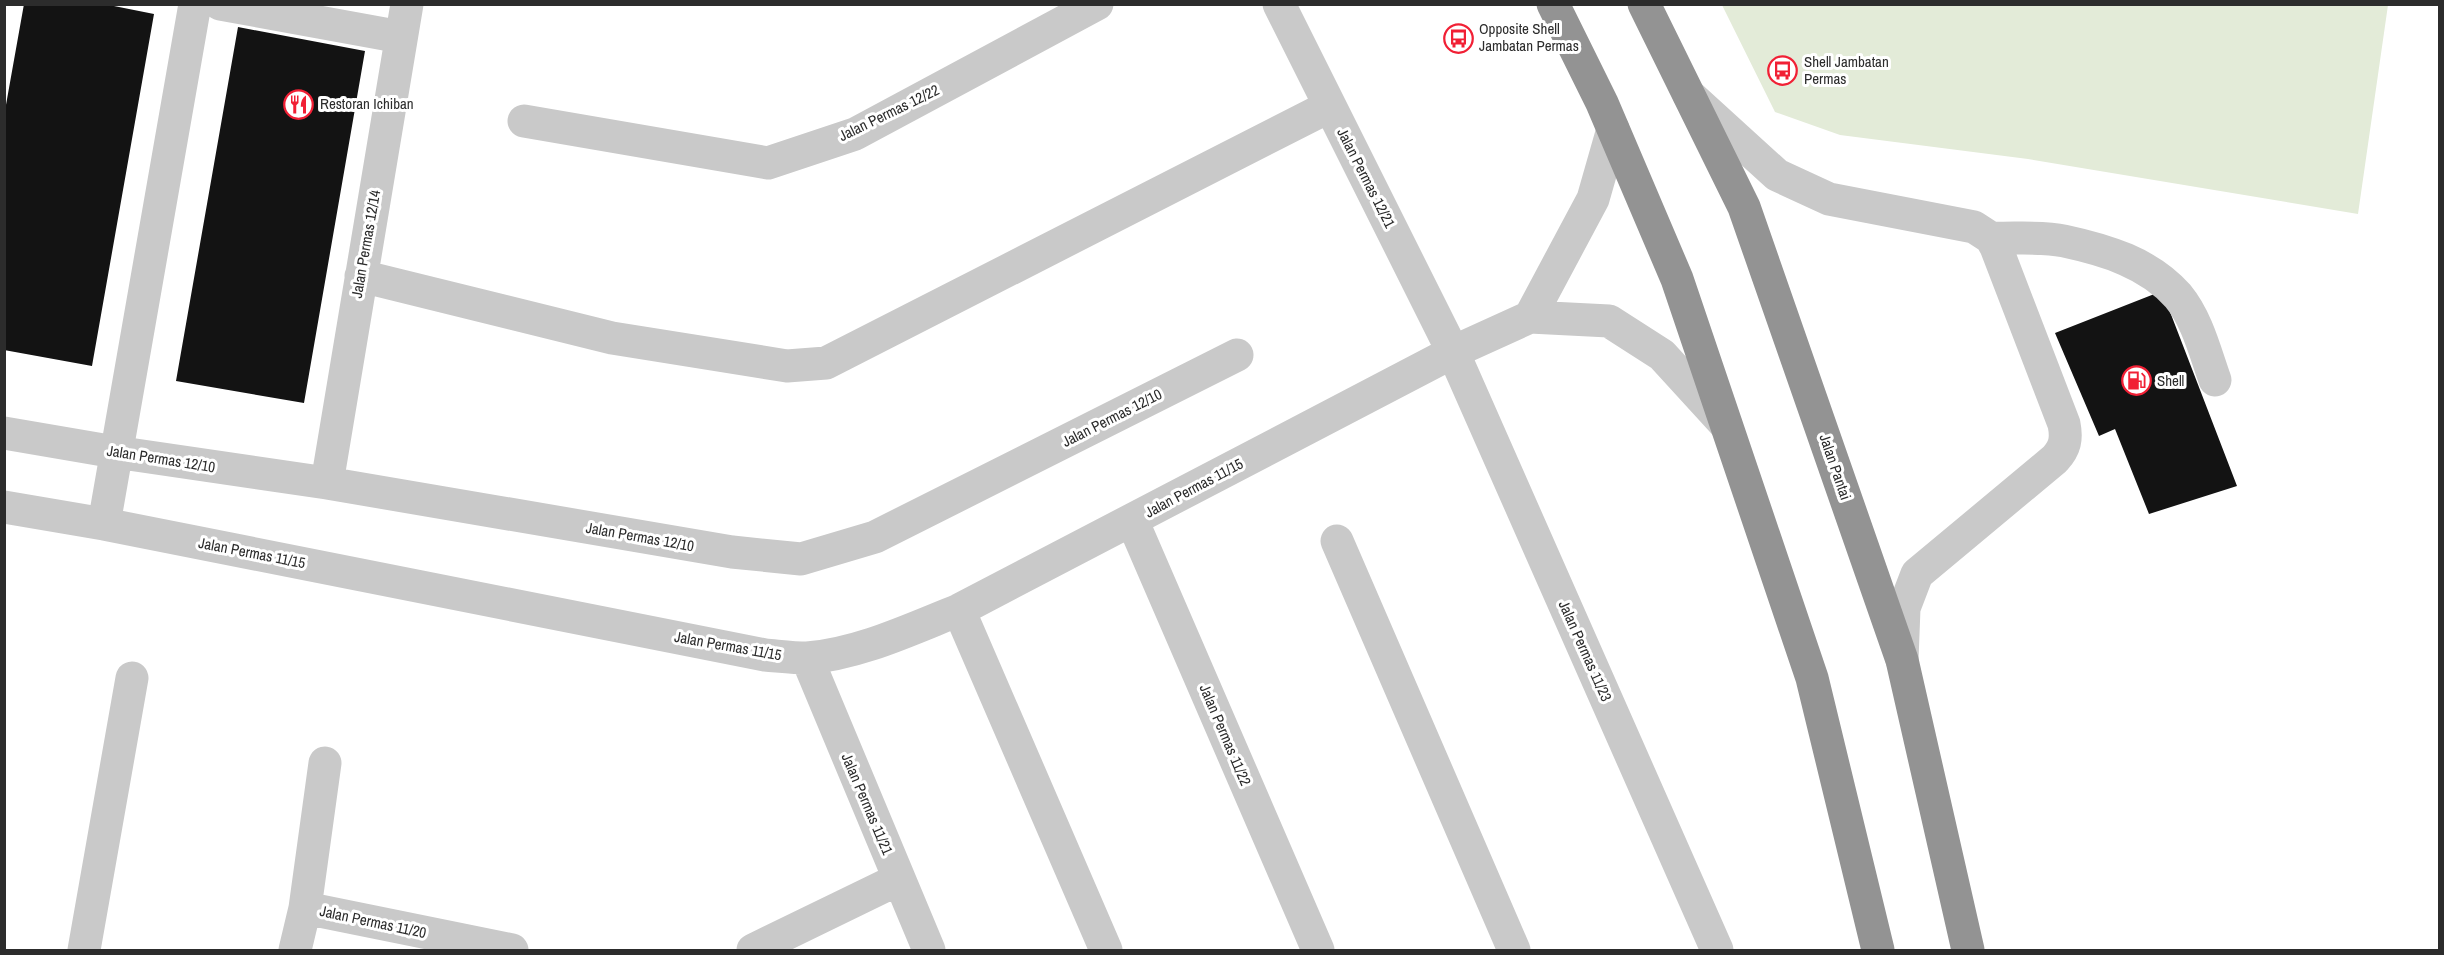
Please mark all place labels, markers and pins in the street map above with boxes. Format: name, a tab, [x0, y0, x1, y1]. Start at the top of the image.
place label: Opposite Shell Jambatan Permas	[1479, 18, 1579, 56]
bus stop icon: Opposite Shell Jambatan Permas	[1442, 22, 1474, 54]
place label: Shell Jambatan Permas	[1804, 51, 1889, 89]
bus stop icon: Shell Jambatan Permas	[1767, 55, 1799, 87]
restaurant icon: Restoran Ichiban	[283, 88, 315, 120]
place label: Restoran Ichiban	[320, 93, 414, 114]
fuel station icon: Shell	[2120, 365, 2152, 397]
place label: Shell	[2157, 370, 2184, 391]

